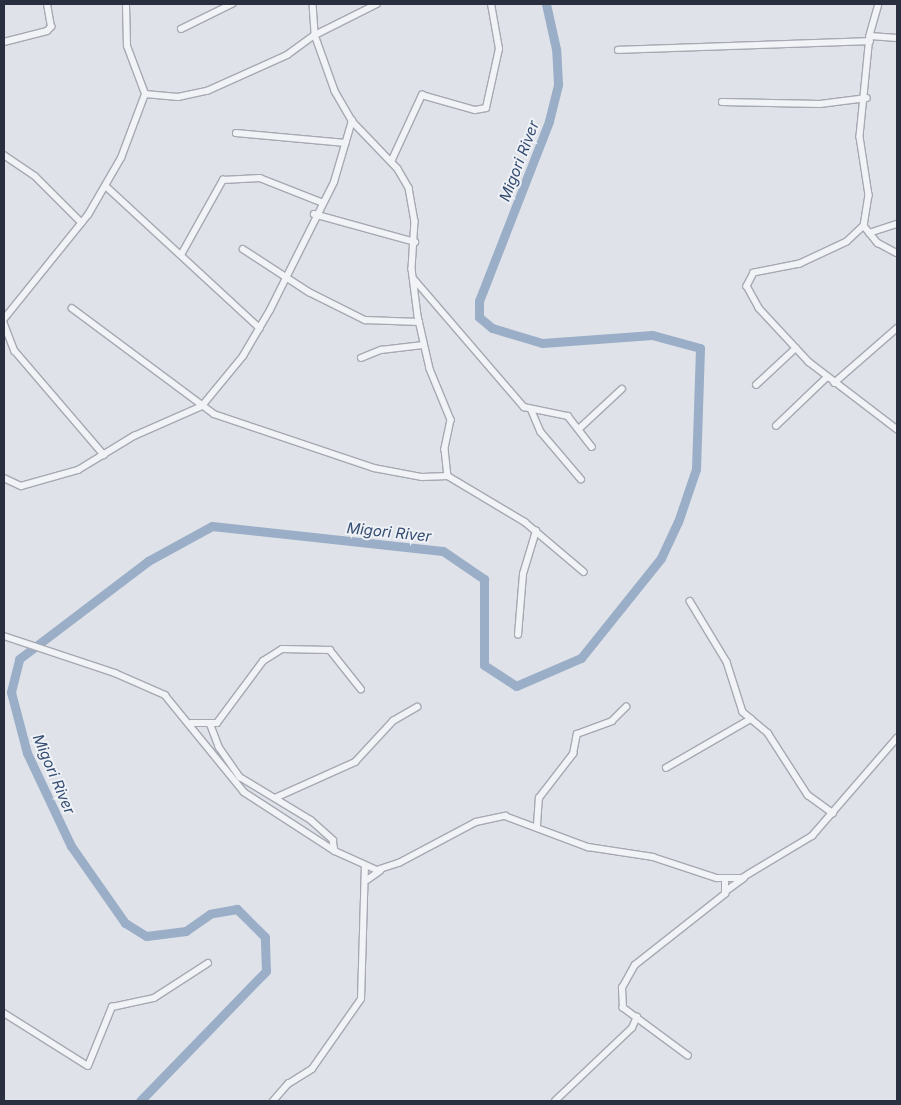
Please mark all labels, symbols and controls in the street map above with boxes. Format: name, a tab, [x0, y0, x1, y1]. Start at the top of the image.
water label: Migori River	[495, 118, 543, 204]
water label: Migori River	[346, 519, 432, 545]
water label: Migori River	[29, 731, 79, 817]

